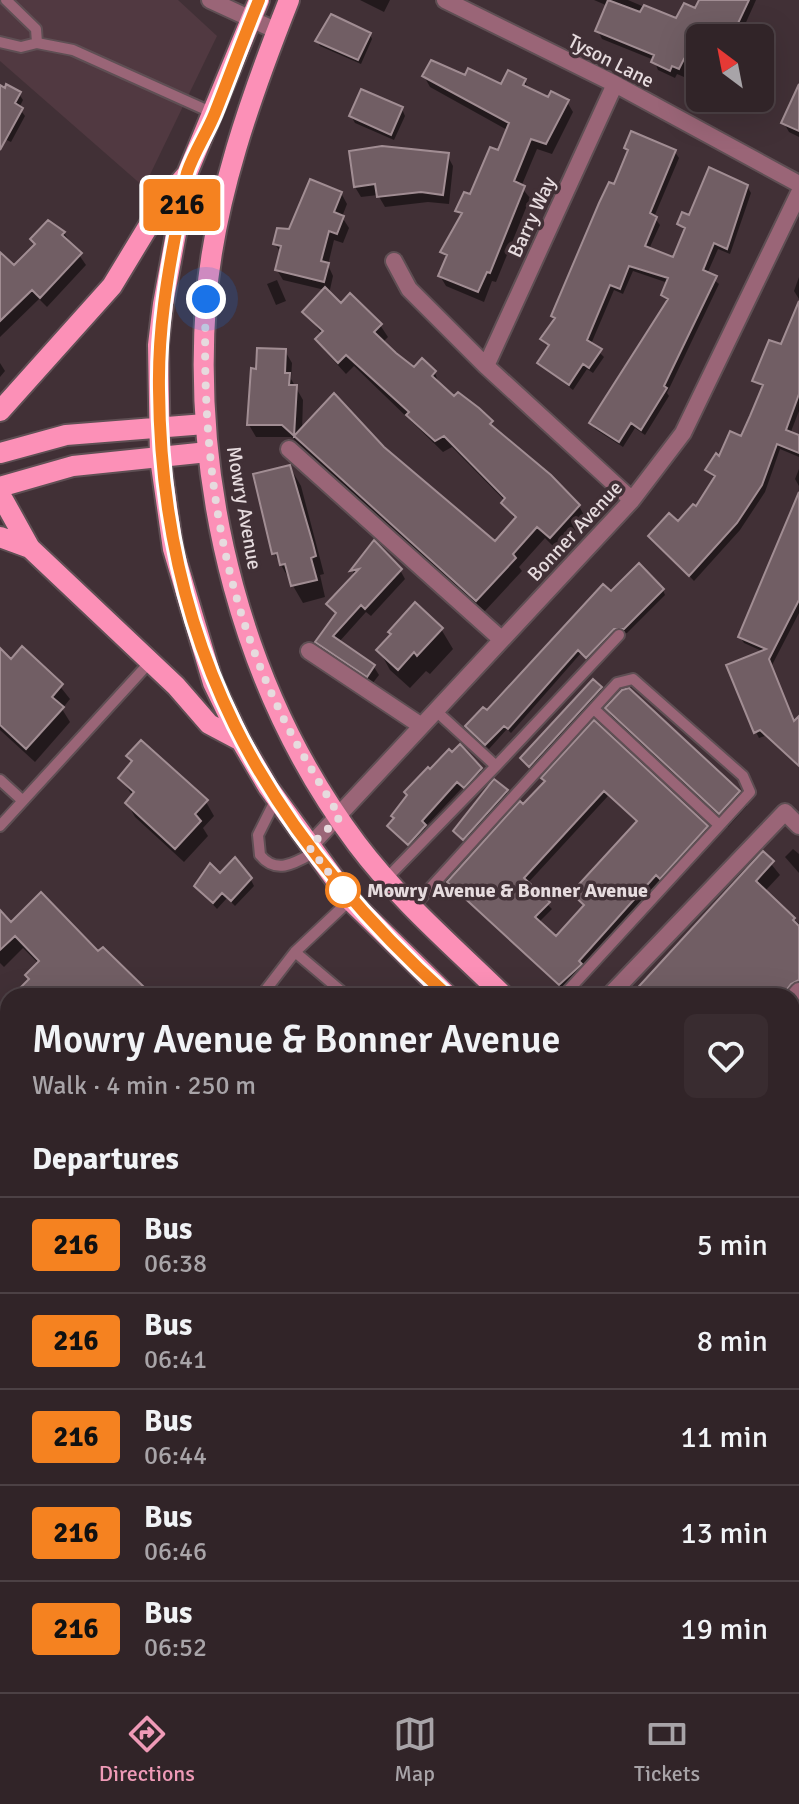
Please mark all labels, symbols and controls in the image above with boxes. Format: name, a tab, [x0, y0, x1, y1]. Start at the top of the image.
north arrow	[686, 24, 774, 112]
map controls	[686, 24, 774, 112]
street label: Tyson Lane	[564, 29, 658, 93]
street label: Barry Way	[502, 172, 562, 262]
line badge: 216	[136, 179, 228, 231]
text: 216	[159, 188, 205, 222]
your location	[186, 279, 226, 319]
street label: Mowry Avenue	[221, 444, 267, 572]
street label: Bonner Avenue	[522, 475, 628, 587]
marker: Mowry Avenue & Bonner Avenue	[326, 873, 360, 907]
place label: Mowry Avenue & Bonner Avenue	[367, 878, 648, 903]
button: heart	[684, 1014, 768, 1098]
text: Mowry Avenue & Bonner Avenue	[32, 1016, 560, 1063]
text: Walk · 4 min · 250 m	[32, 1070, 256, 1102]
text: Departures	[32, 1141, 179, 1178]
text: Bus	[144, 1211, 192, 1248]
text: 5 min	[697, 1227, 768, 1264]
text: 216	[53, 1228, 99, 1262]
text: 06:38	[144, 1248, 207, 1280]
text: Bus	[144, 1307, 192, 1344]
text: 8 min	[697, 1323, 768, 1360]
text: 216	[53, 1324, 99, 1358]
text: 06:41	[144, 1344, 207, 1376]
text: Bus	[144, 1403, 192, 1440]
text: 11 min	[681, 1419, 768, 1456]
text: 216	[53, 1420, 99, 1454]
text: 06:44	[144, 1440, 207, 1472]
text: Bus	[144, 1499, 192, 1536]
text: 13 min	[681, 1515, 768, 1552]
text: 216	[53, 1516, 99, 1550]
text: 06:46	[144, 1536, 207, 1568]
text: Bus	[144, 1595, 192, 1632]
text: 19 min	[681, 1611, 768, 1648]
text: 216	[53, 1612, 99, 1646]
text: 06:52	[144, 1632, 207, 1664]
tab: Directions	[99, 1712, 195, 1787]
tab: Map	[393, 1712, 437, 1787]
tab: Tickets	[634, 1712, 700, 1787]

